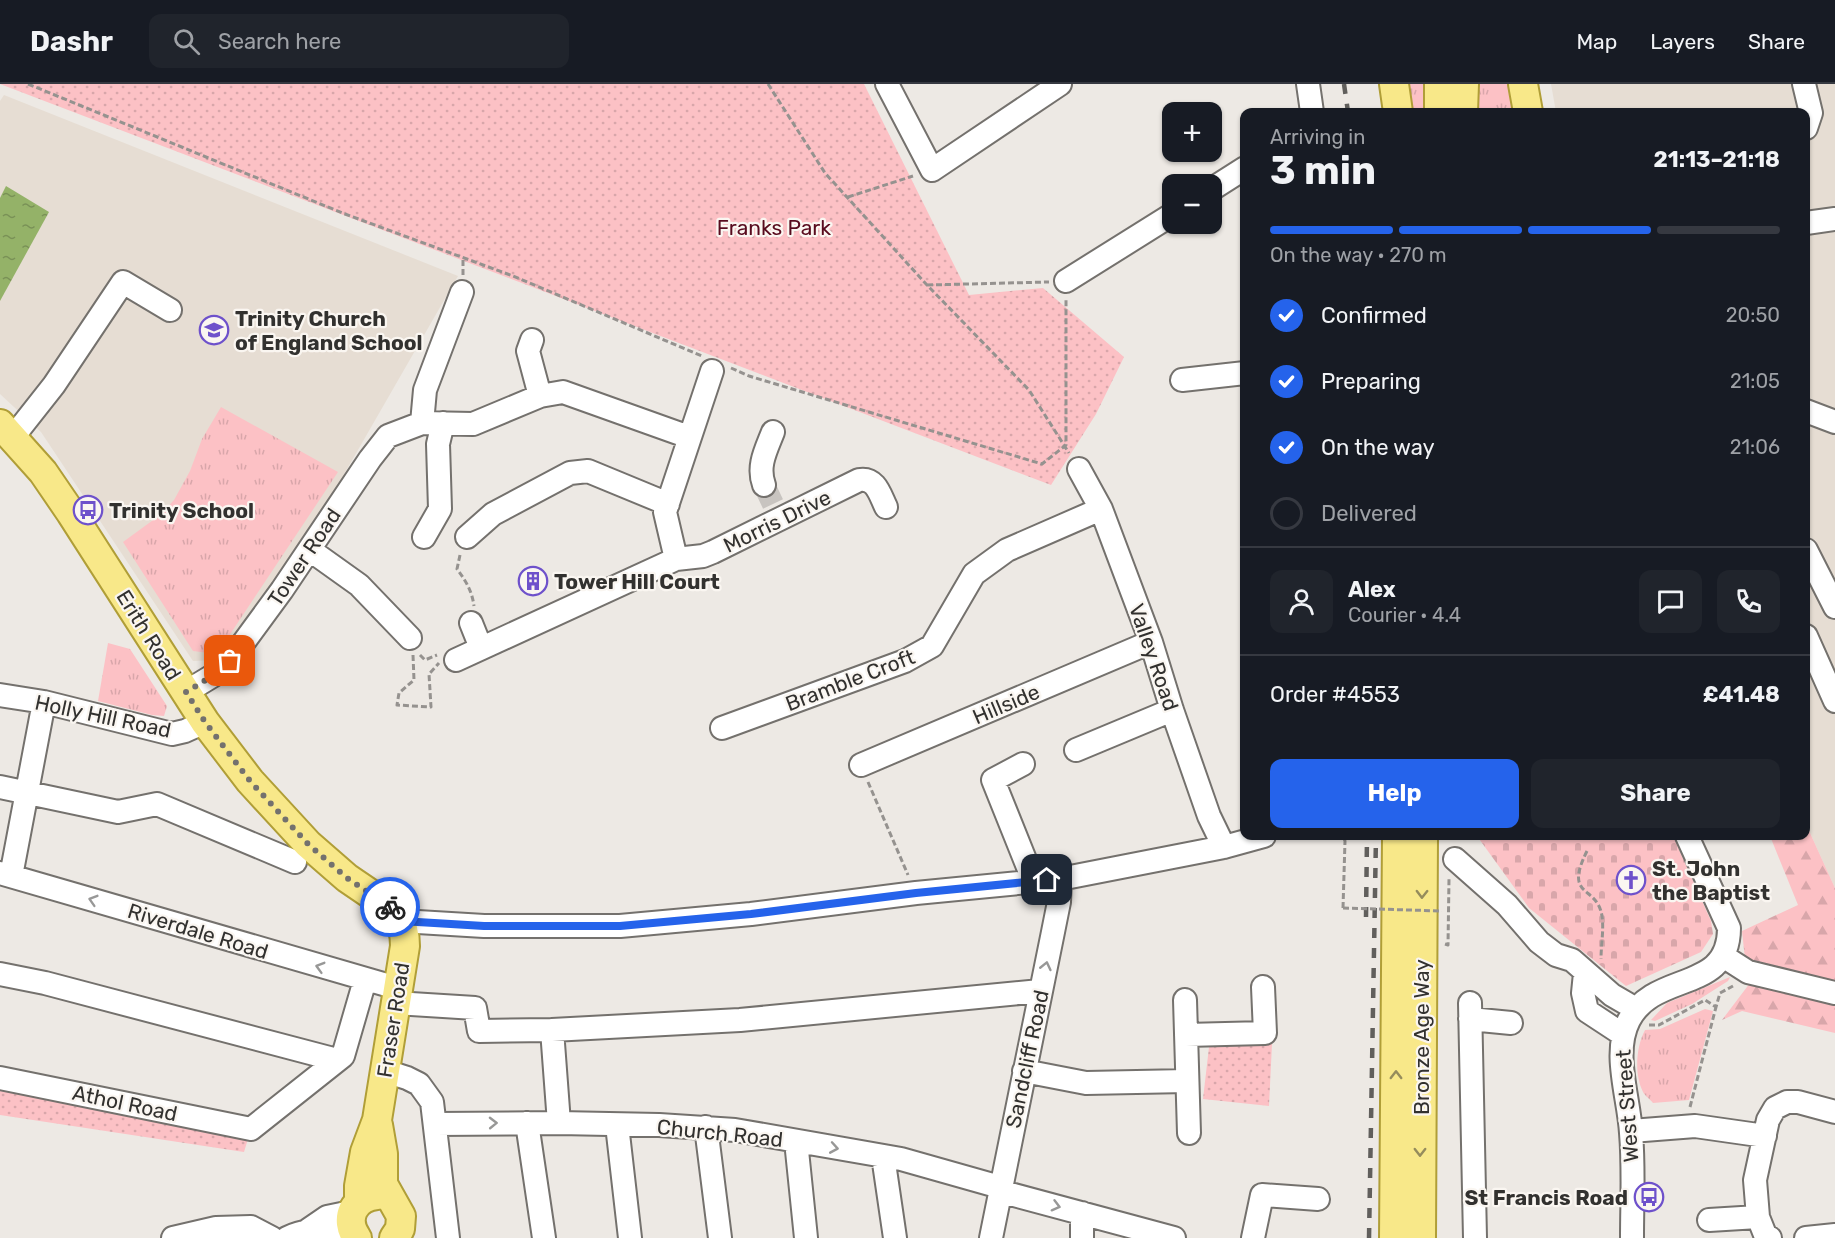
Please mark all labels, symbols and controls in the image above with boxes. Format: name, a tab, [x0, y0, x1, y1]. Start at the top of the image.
search box	[149, 14, 569, 68]
text: Dashr	[30, 25, 113, 58]
icon: search	[170, 25, 203, 58]
text: Search here	[218, 28, 341, 55]
text: Map	[1576, 29, 1617, 54]
text: Layers	[1650, 29, 1715, 54]
text: Share	[1748, 29, 1805, 54]
map controls	[1162, 102, 1222, 234]
button: +	[1162, 102, 1222, 162]
text: Arriving in	[1270, 125, 1365, 149]
text: 21:13–21:18	[1654, 146, 1780, 173]
text: 3 min	[1270, 148, 1376, 194]
button: −	[1162, 174, 1222, 234]
park label: Franks Park	[717, 215, 831, 240]
text: On the way · 270 m	[1270, 243, 1447, 267]
icon: check	[1270, 299, 1303, 332]
text: Confirmed	[1321, 302, 1427, 329]
text: 20:50	[1726, 303, 1780, 327]
place label: Trinity Church of England School	[235, 306, 423, 355]
school or university icon: Trinity Church of England School	[198, 314, 230, 346]
icon: check	[1270, 365, 1303, 398]
text: Preparing	[1321, 368, 1421, 395]
text: 21:05	[1730, 369, 1780, 393]
icon: check	[1270, 431, 1303, 464]
text: On the way	[1321, 434, 1435, 461]
text: 21:06	[1730, 435, 1780, 459]
street label: Morris Drive	[719, 484, 835, 558]
bus stop icon: Trinity School	[72, 494, 104, 526]
place label: Trinity School	[109, 498, 254, 523]
text: Delivered	[1321, 500, 1417, 527]
street label: Tower Road	[262, 503, 346, 611]
building icon: Tower Hill Court	[517, 565, 549, 597]
place label: Tower Hill Court	[554, 569, 720, 594]
button: person	[1270, 570, 1333, 633]
button: chat	[1639, 570, 1702, 633]
button: phone	[1717, 570, 1780, 633]
text: Alex	[1348, 576, 1396, 603]
street label: Erith Road	[111, 585, 187, 685]
street label: Valley Road	[1124, 600, 1184, 714]
text: Courier · 4.4	[1348, 603, 1461, 627]
pin	[204, 635, 255, 686]
icon: bag	[213, 644, 246, 677]
street label: Bramble Croft	[782, 644, 918, 716]
street label: Hillside	[969, 679, 1043, 729]
text: Order #4553	[1270, 681, 1400, 708]
text: £41.48	[1703, 681, 1780, 708]
street label: Holly Hill Road	[33, 689, 173, 743]
button: Help	[1270, 759, 1519, 828]
button: Share	[1531, 759, 1780, 828]
pin	[1021, 854, 1072, 905]
place label: St. John the Baptist	[1652, 856, 1770, 905]
icon: home	[1030, 863, 1063, 896]
church icon: St. John the Baptist	[1615, 864, 1647, 896]
courier	[360, 877, 420, 937]
one-way arrow	[1416, 889, 1428, 898]
icon: bike	[374, 891, 407, 924]
one-way arrow	[88, 895, 99, 907]
street label: Riverdale Road	[125, 898, 271, 964]
street label: Bronze Age Way	[1409, 959, 1434, 1115]
street label: Fraser Road	[372, 961, 414, 1079]
one-way arrow	[1039, 961, 1052, 971]
one-way arrow	[315, 962, 326, 974]
street label: Sandcliff Road	[1000, 988, 1054, 1130]
street label: West Street	[1611, 1049, 1643, 1163]
one-way arrow	[1390, 1070, 1402, 1079]
street label: Athol Road	[70, 1080, 180, 1126]
street label: Church Road	[656, 1114, 784, 1152]
one-way arrow	[489, 1117, 498, 1130]
one-way arrow	[829, 1141, 838, 1153]
one-way arrow	[1414, 1147, 1426, 1156]
bus stop icon: St Francis Road	[1633, 1181, 1665, 1213]
place label: St Francis Road	[1464, 1185, 1628, 1210]
one-way arrow	[1051, 1198, 1061, 1211]

